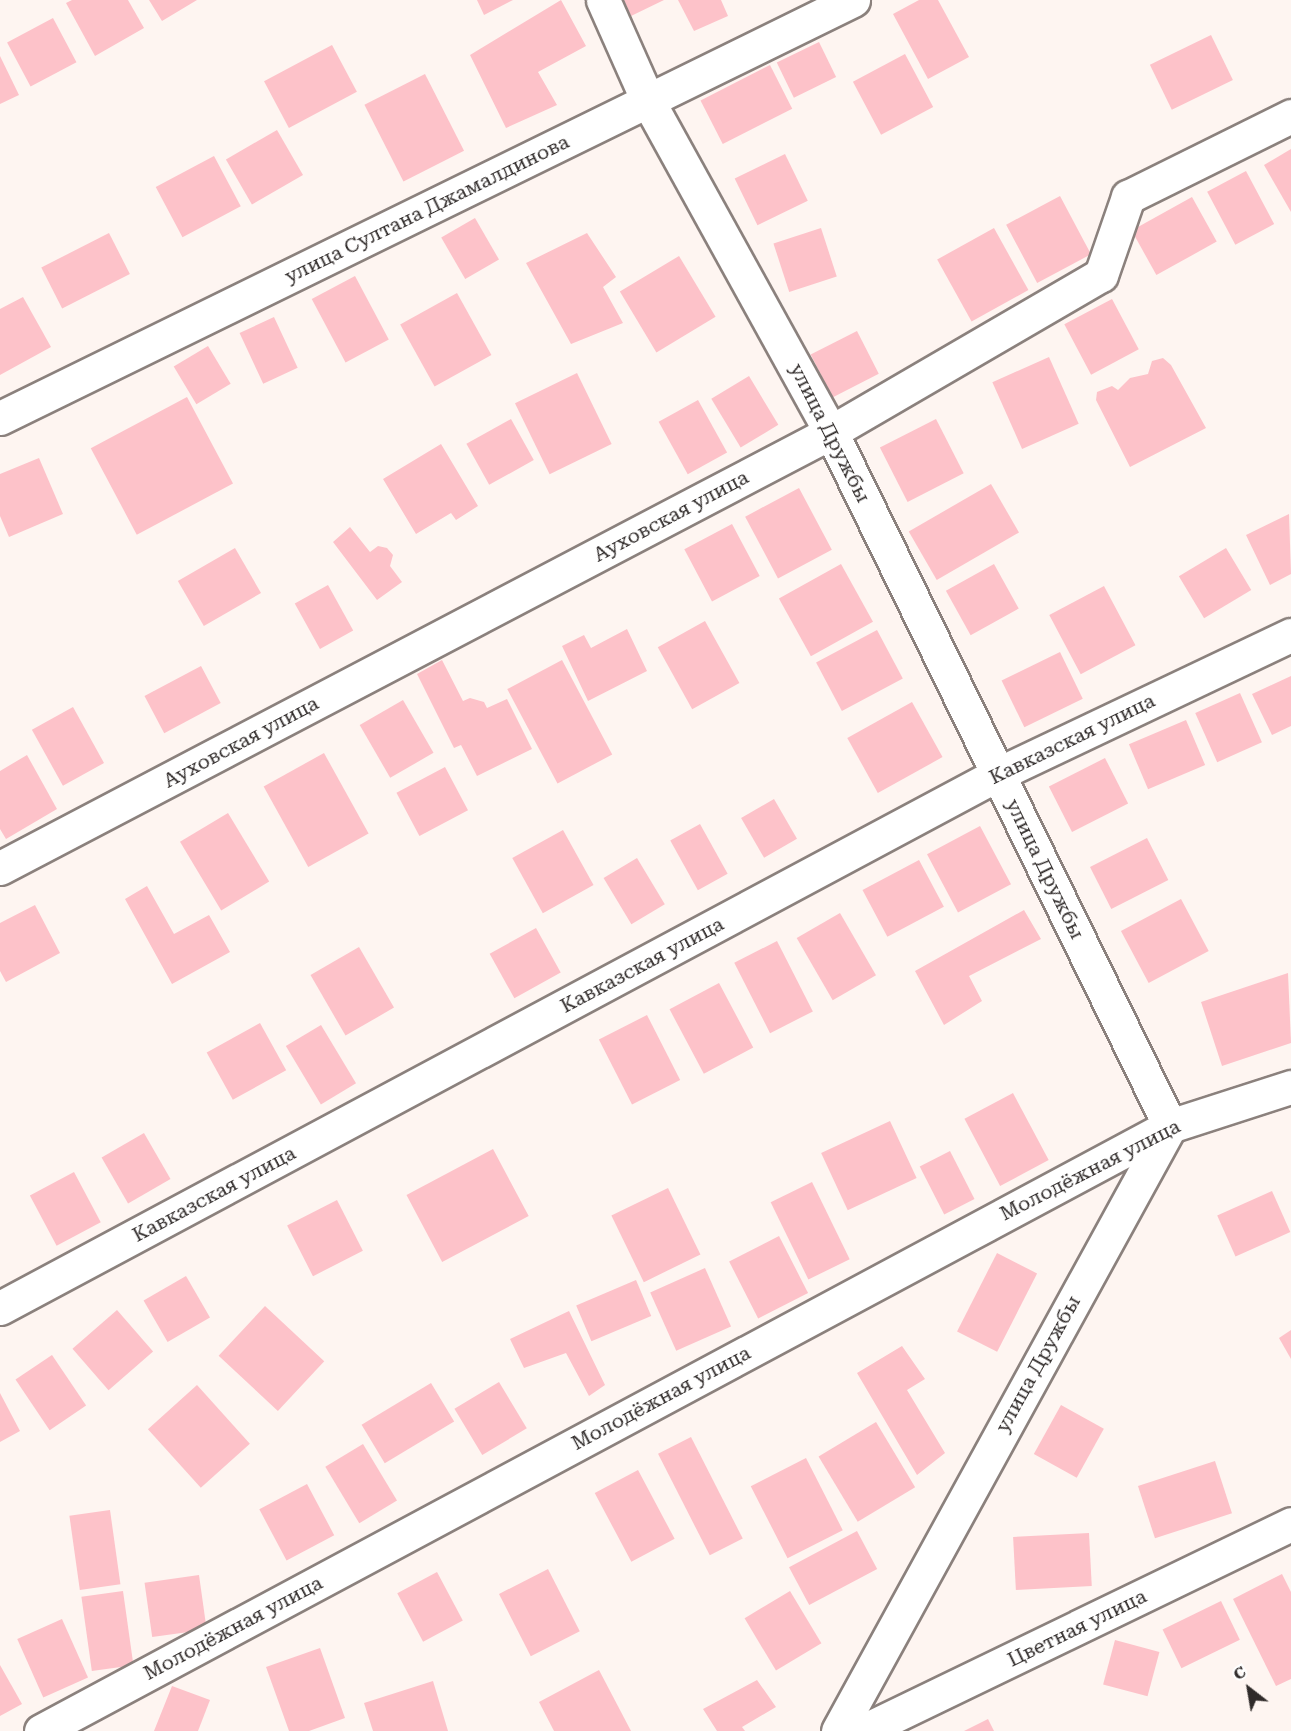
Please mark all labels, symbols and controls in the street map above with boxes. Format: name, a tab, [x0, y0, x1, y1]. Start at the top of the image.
street label: улица Султана Джамалдинова	[281, 130, 573, 288]
street label: улица Дружбы	[785, 359, 875, 507]
street label: Ауховская улица	[589, 465, 753, 567]
street label: Кавказская улица	[985, 688, 1159, 790]
street label: Ауховская улица	[159, 691, 323, 793]
street label: улица Дружбы	[1001, 795, 1089, 943]
street label: Кавказская улица	[556, 912, 728, 1018]
street label: Молодёжная улица	[996, 1114, 1184, 1226]
street label: Кавказская улица	[128, 1141, 300, 1247]
street label: улица Дружбы	[990, 1291, 1086, 1437]
street label: Молодёжная улица	[567, 1341, 755, 1455]
street label: Молодёжная улица	[139, 1571, 327, 1685]
street label: Цветная улица	[1004, 1584, 1150, 1672]
north arrow	[1219, 1659, 1279, 1719]
text: С	[1230, 1662, 1249, 1684]

